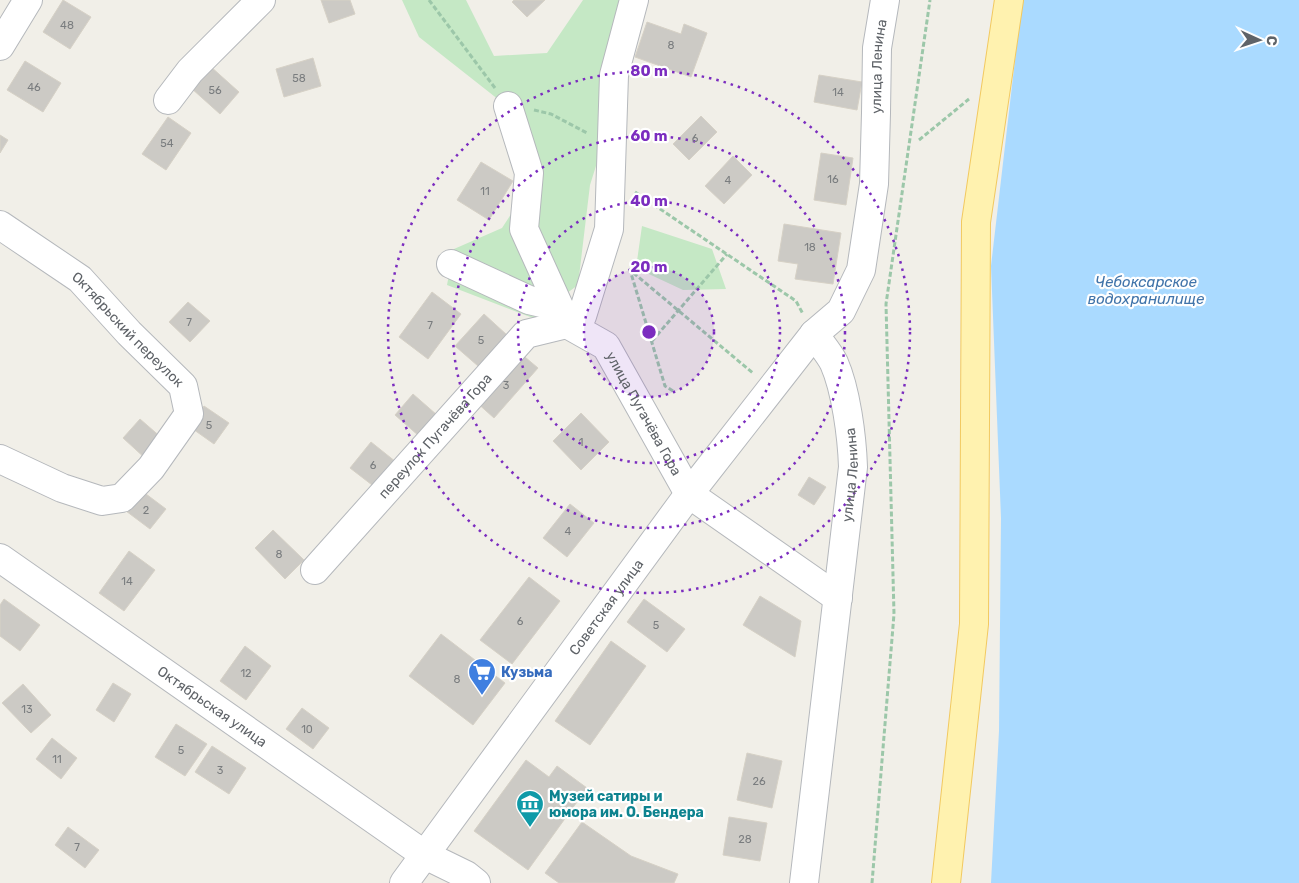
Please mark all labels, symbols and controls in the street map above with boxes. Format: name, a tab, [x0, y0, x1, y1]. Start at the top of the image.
north arrow	[1234, 15, 1284, 65]
street label: улица Ленина	[867, 18, 890, 114]
house number: 48	[60, 19, 74, 32]
text: С	[1263, 35, 1280, 46]
house number: 8	[668, 39, 675, 52]
text: 80 m	[630, 62, 668, 80]
house number: 58	[292, 72, 306, 85]
house number: 46	[27, 81, 41, 94]
house number: 56	[208, 84, 222, 97]
house number: 14	[832, 86, 844, 99]
text: 60 m	[631, 127, 667, 145]
house number: 6	[692, 132, 699, 145]
house number: 54	[160, 137, 174, 150]
house number: 16	[827, 173, 839, 186]
house number: 4	[725, 174, 732, 187]
house number: 11	[480, 185, 490, 198]
text: 40 m	[630, 192, 668, 210]
house number: 18	[804, 241, 816, 254]
text: 20 m	[631, 258, 667, 276]
street label: Октябрьский переулок	[69, 268, 188, 391]
water label: Чебоксарское водохранилище	[1088, 273, 1205, 308]
house number: 7	[186, 316, 192, 329]
house number: 7	[427, 319, 433, 332]
centre of rings	[640, 323, 658, 341]
house number: 5	[478, 334, 485, 347]
street label: улица Пугачёва Гора	[602, 349, 685, 479]
street label: переулок Пугачёва Гора	[375, 370, 495, 502]
house number: 3	[503, 379, 510, 392]
house number: 5	[206, 419, 213, 432]
street label: улица Ленина	[838, 427, 862, 523]
house number: 1	[579, 436, 583, 449]
house number: 6	[370, 459, 377, 472]
house number: 2	[143, 504, 149, 517]
house number: 4	[565, 525, 572, 538]
house number: 8	[276, 548, 283, 561]
street label: Советская улица	[565, 556, 647, 658]
house number: 14	[121, 575, 133, 588]
house number: 6	[517, 615, 524, 628]
house number: 5	[653, 619, 660, 632]
supermarket icon: Кузьма	[467, 657, 497, 696]
street label: Октябрьская улица	[154, 662, 270, 750]
place label: Кузьма	[501, 664, 552, 681]
house number: 12	[240, 667, 252, 680]
house number: 8	[454, 673, 461, 686]
house number: 13	[21, 703, 33, 716]
house number: 10	[301, 723, 313, 736]
house number: 5	[178, 744, 185, 757]
house number: 11	[52, 753, 62, 766]
house number: 3	[217, 764, 224, 777]
house number: 26	[752, 775, 766, 788]
place label: Музей сатиры и юмора им. О. Бендера	[549, 788, 704, 821]
museum icon: Музей сатиры и юмора им. О. Бендера	[515, 789, 545, 828]
house number: 28	[738, 833, 752, 846]
house number: 7	[74, 841, 80, 854]

